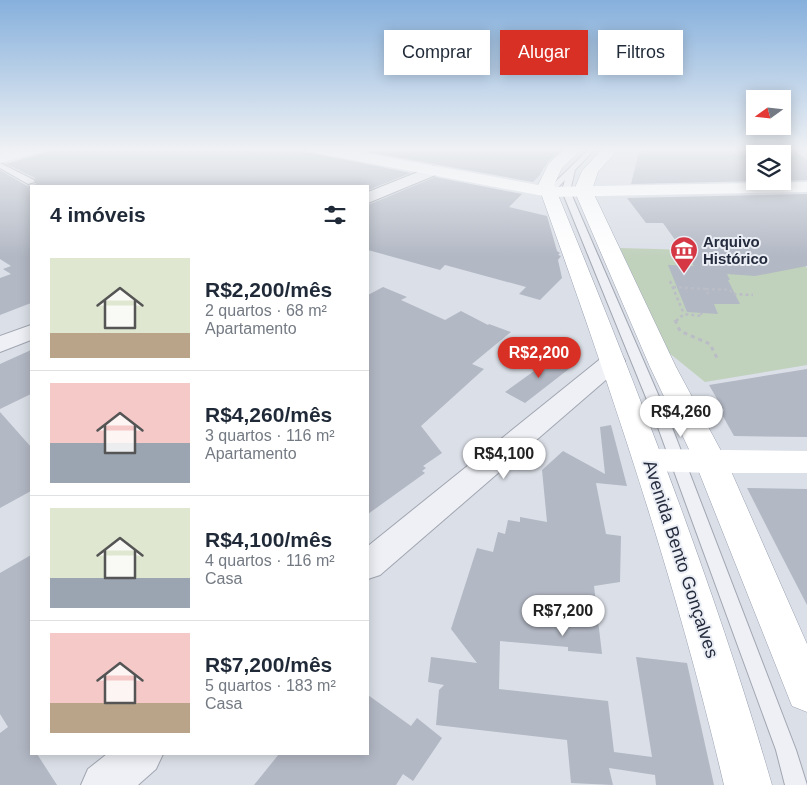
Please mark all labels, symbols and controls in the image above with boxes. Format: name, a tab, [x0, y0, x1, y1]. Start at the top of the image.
chip: Comprar	[384, 30, 490, 75]
chip: Alugar	[500, 30, 588, 75]
chip: Filtros	[598, 30, 683, 75]
north arrow	[746, 90, 791, 135]
map controls	[746, 90, 791, 190]
button: layers	[746, 145, 791, 190]
icon: filters	[321, 201, 349, 229]
text: 4 imóveis	[50, 203, 146, 226]
place label: Arquivo Histórico	[703, 233, 768, 267]
museum icon: Arquivo Histórico	[669, 235, 699, 274]
icon: home	[90, 278, 150, 338]
text: R$2,200/mês	[205, 278, 332, 301]
text: 2 quartos · 68 m²	[205, 302, 327, 319]
text: Apartamento	[205, 320, 297, 337]
pin: R$2,200	[493, 336, 585, 379]
text: R$2,200	[509, 344, 569, 361]
pin: R$4,260	[635, 396, 727, 438]
icon: home	[90, 403, 150, 463]
text: R$4,260/mês	[205, 403, 332, 426]
text: R$4,260	[651, 403, 711, 420]
text: 3 quartos · 116 m²	[205, 427, 335, 444]
pin: R$4,100	[458, 438, 550, 480]
text: Apartamento	[205, 445, 297, 462]
text: R$4,100	[474, 445, 534, 462]
street label: Avenida Bento Gonçalves	[640, 458, 722, 660]
icon: home	[90, 528, 150, 588]
text: R$4,100/mês	[205, 528, 332, 551]
text: 4 quartos · 116 m²	[205, 552, 335, 569]
text: Casa	[205, 570, 242, 587]
pin: R$7,200	[517, 594, 609, 637]
text: R$7,200	[533, 602, 593, 619]
icon: home	[90, 653, 150, 713]
text: R$7,200/mês	[205, 653, 332, 676]
text: 5 quartos · 183 m²	[205, 677, 336, 694]
text: Casa	[205, 695, 242, 712]

